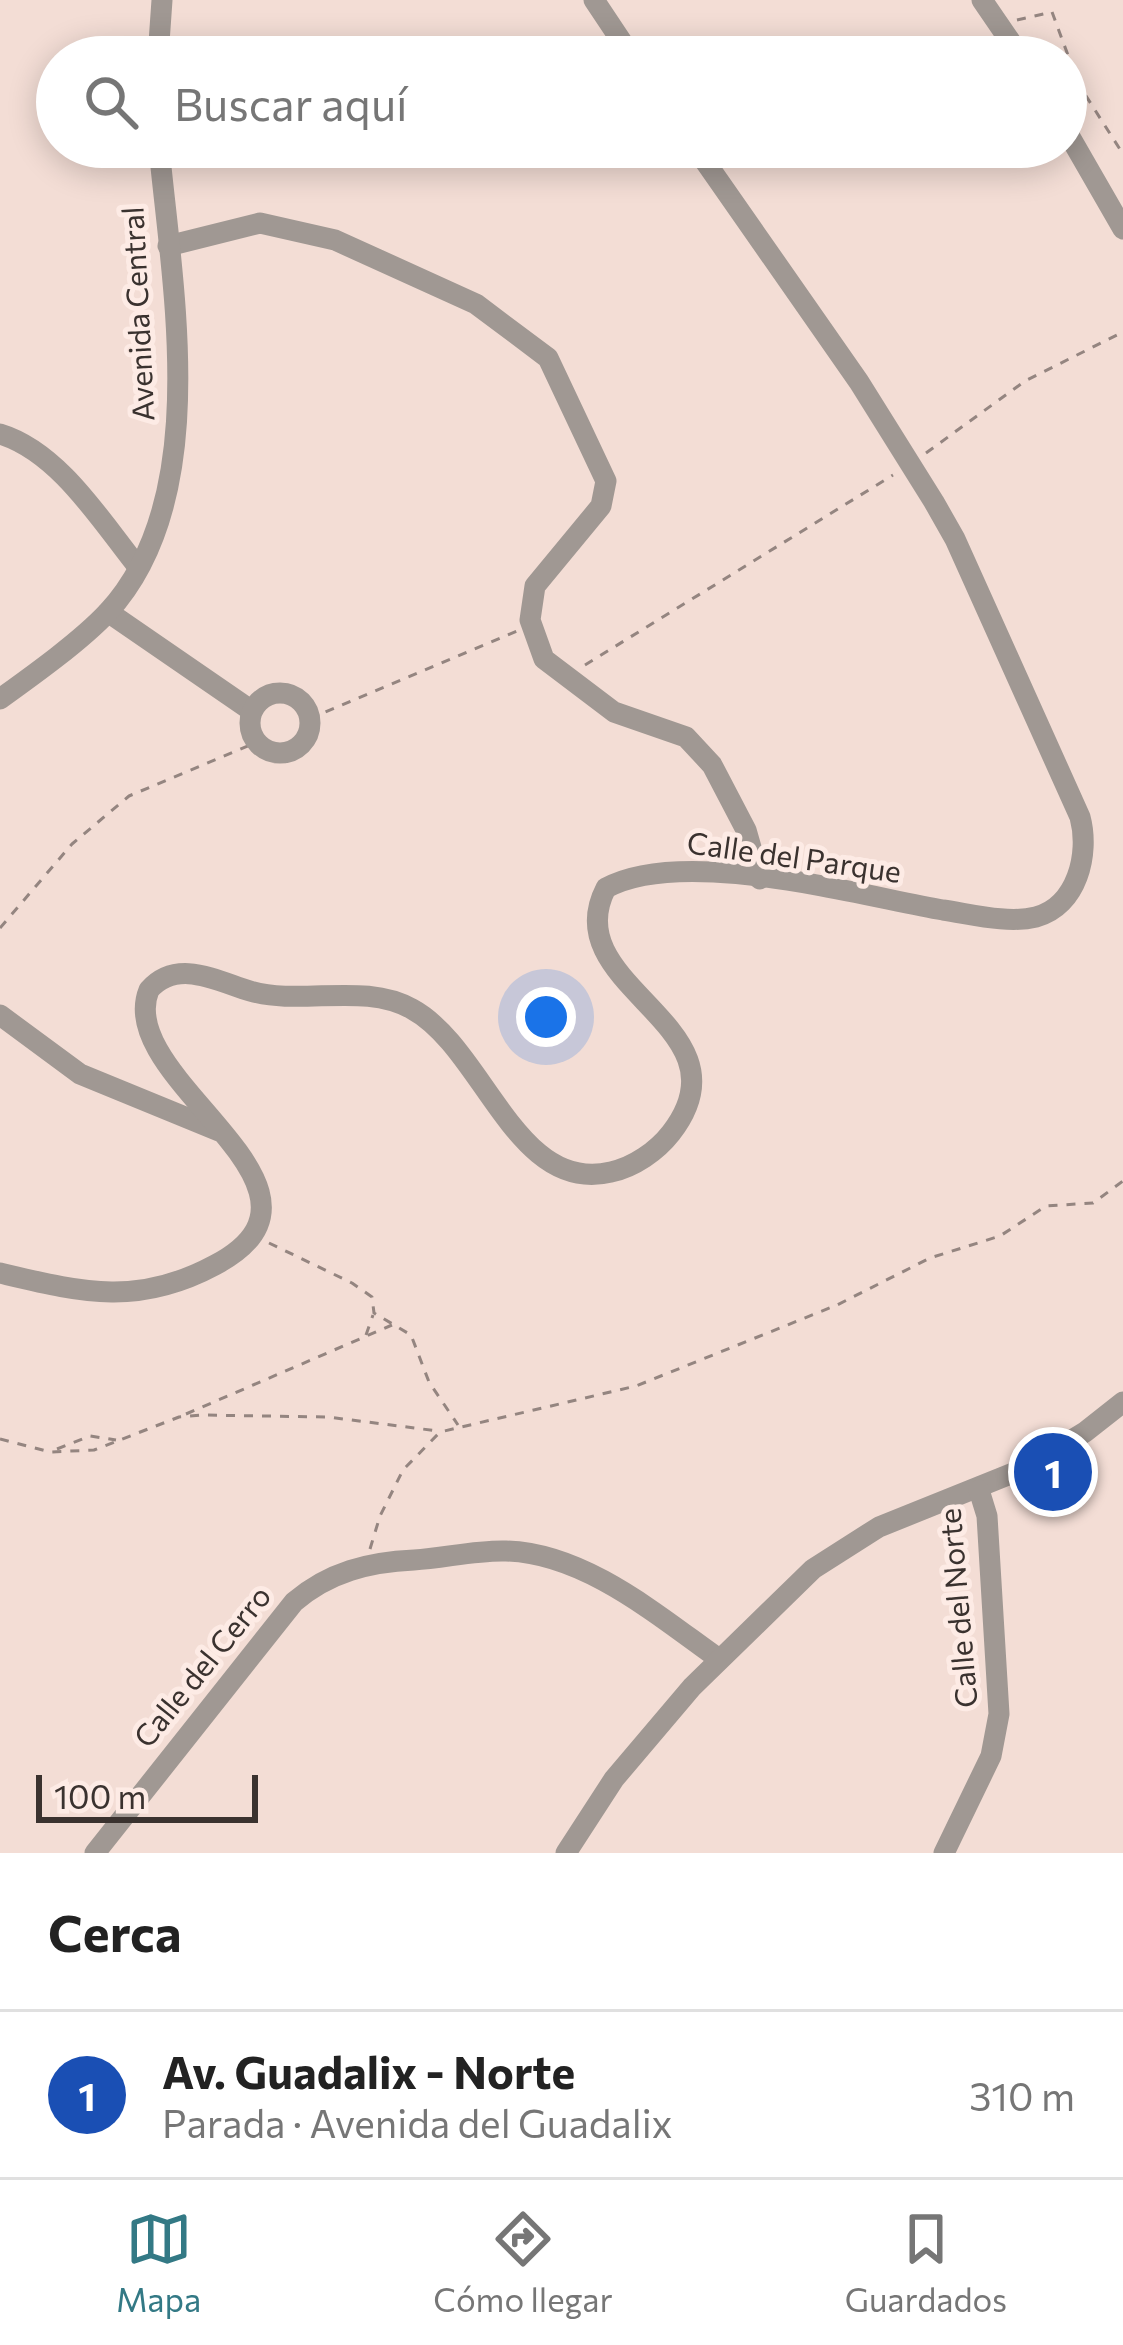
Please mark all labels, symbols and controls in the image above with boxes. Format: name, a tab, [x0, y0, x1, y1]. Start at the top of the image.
search box	[36, 36, 1087, 168]
icon: search	[78, 69, 144, 135]
text: Buscar aquí	[174, 75, 408, 130]
street label: Avenida Central	[112, 206, 161, 422]
street label: Calle del Parque	[685, 822, 904, 889]
your location	[516, 987, 576, 1047]
pin: 1	[1014, 1427, 1092, 1517]
street label: Calle del Norte	[929, 1507, 984, 1709]
street label: Calle del Cerro	[125, 1577, 278, 1754]
scale bar	[36, 1769, 258, 1822]
text: 100 m	[54, 1775, 146, 1816]
text: Cerca	[48, 1900, 182, 1963]
text: Av. Guadalix - Norte	[162, 2043, 575, 2098]
text: 1	[78, 2071, 96, 2119]
text: 310 m	[969, 2071, 1075, 2119]
text: Parada · Avenida del Guadalix	[162, 2098, 672, 2146]
tab: Mapa	[116, 2206, 201, 2319]
tab: Cómo llegar	[433, 2206, 613, 2319]
tab: Guardados	[845, 2206, 1007, 2319]

